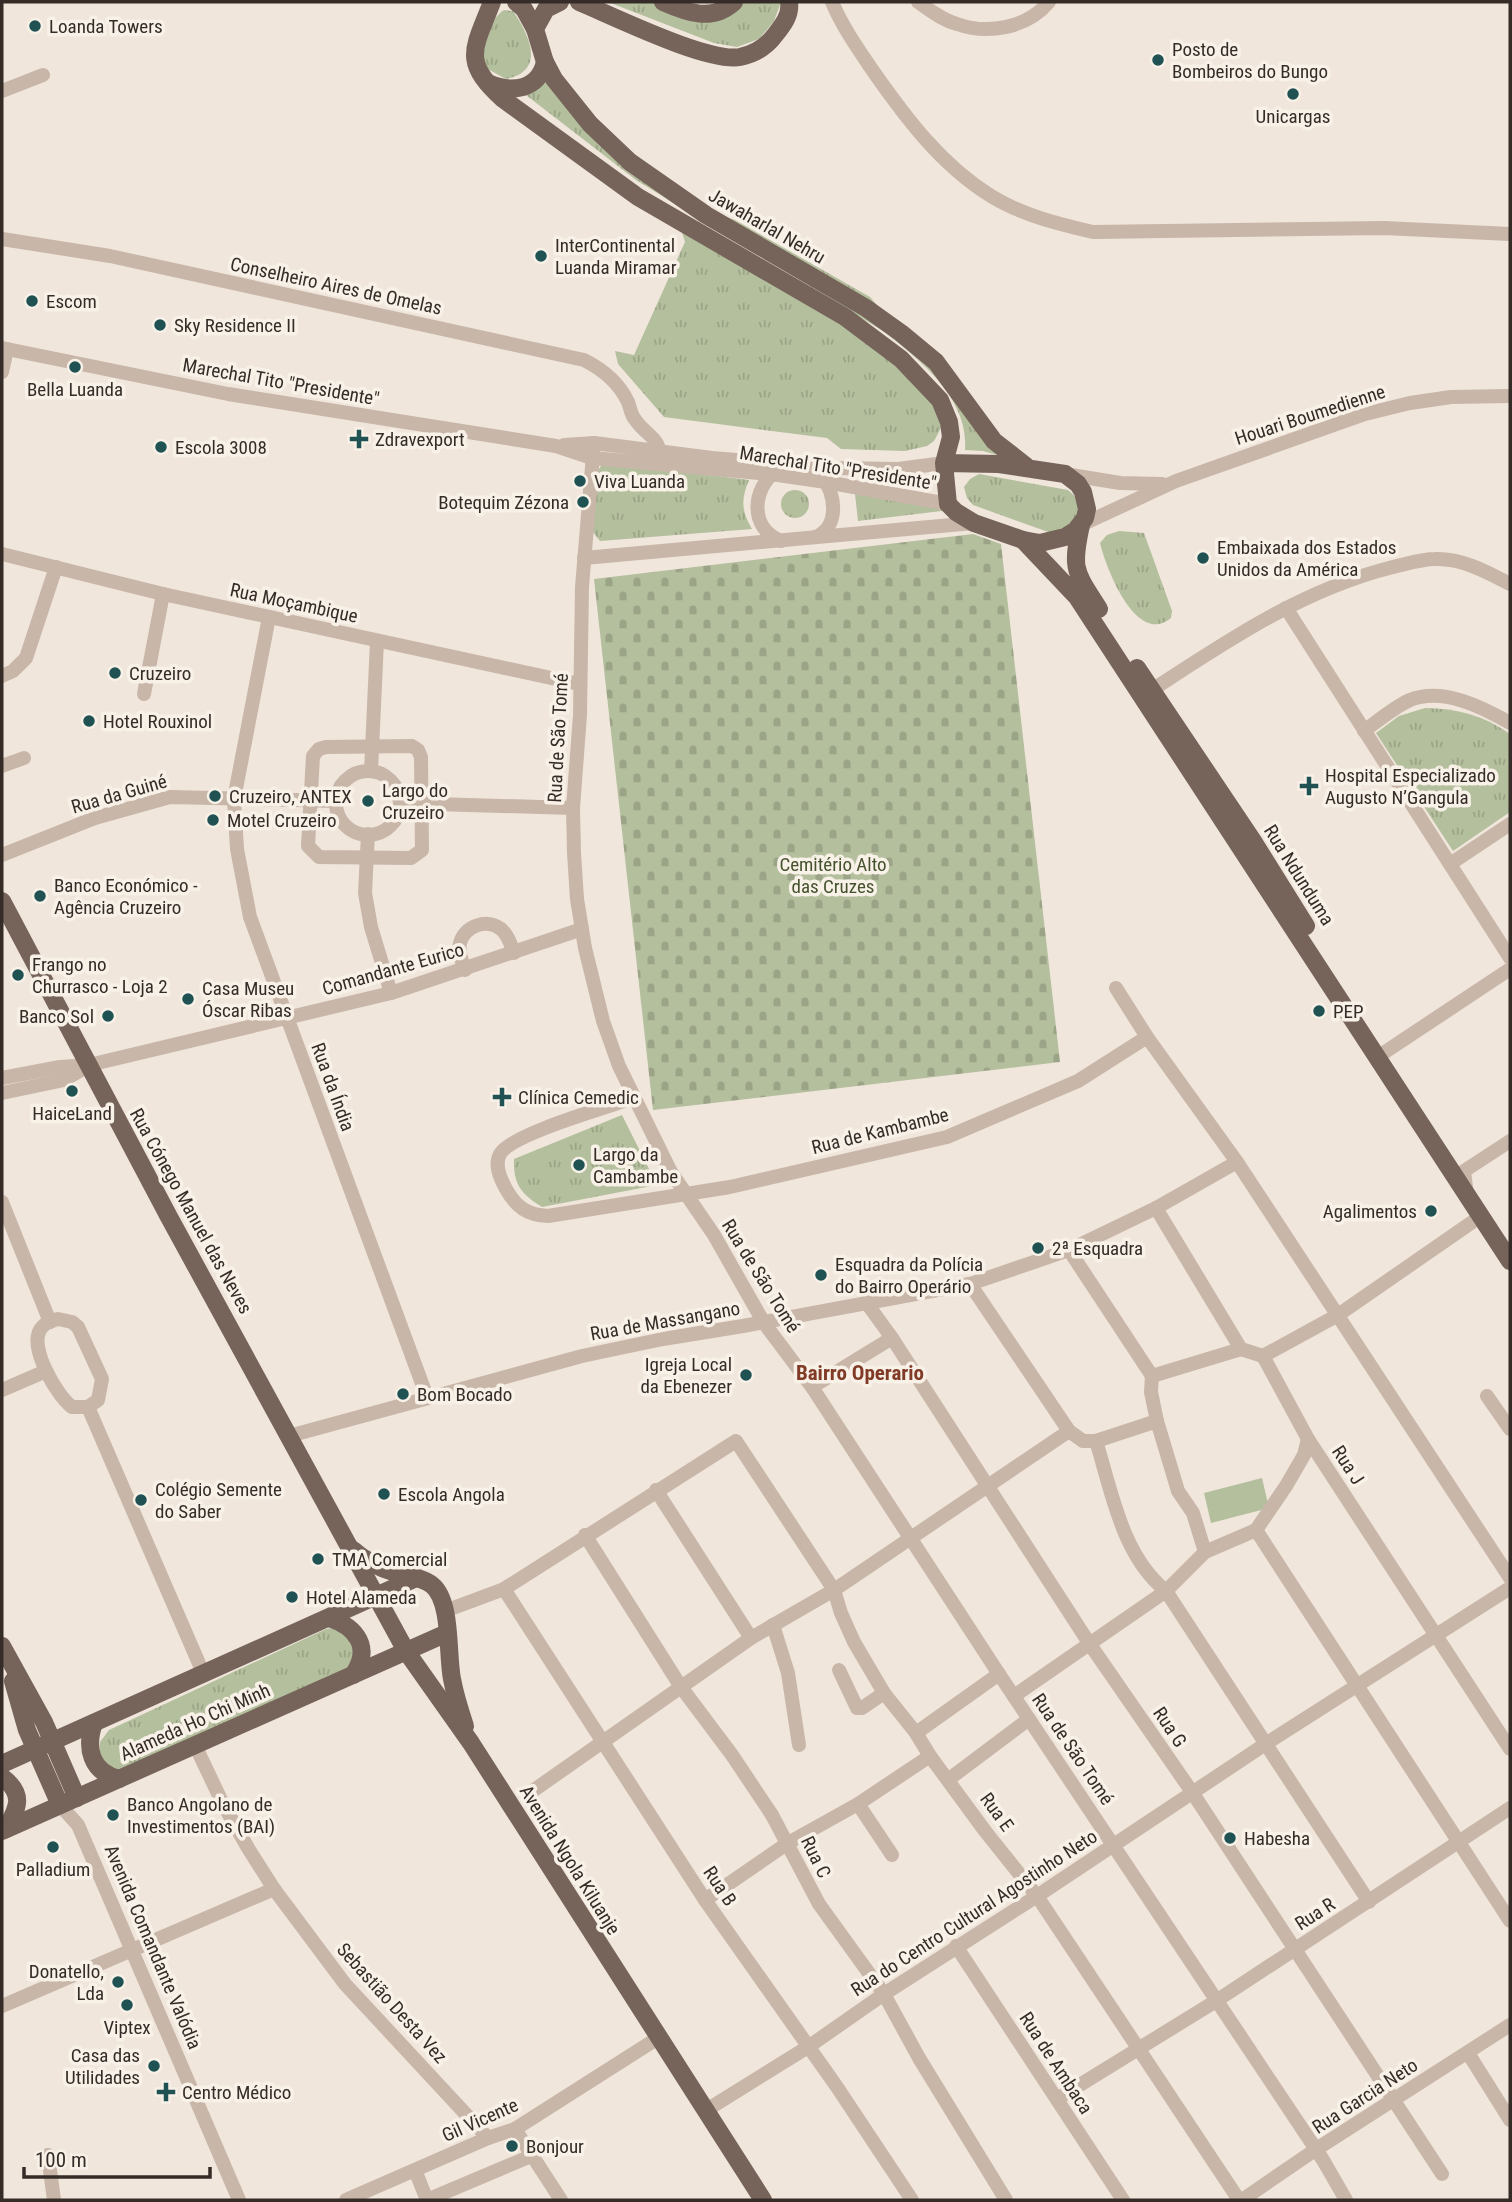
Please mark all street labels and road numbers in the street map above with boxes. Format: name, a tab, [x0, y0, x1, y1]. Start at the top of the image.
street label: Jawaharlal Nehru	[705, 183, 829, 269]
street label: Conselheiro Aires de Omelas	[228, 252, 444, 320]
street label: Marechal Tito "Presidente"	[181, 353, 381, 411]
street label: Houari Boumedienne	[1232, 380, 1388, 450]
street label: Marechal Tito "Presidente"	[738, 441, 938, 495]
street label: Rua Moçambique	[228, 578, 360, 628]
street label: Rua de São Tomé	[543, 673, 573, 803]
street label: Rua da Guiné	[68, 769, 170, 819]
street label: Rua Ndunduma	[1259, 820, 1339, 930]
street label: Comandante Eurico	[319, 938, 467, 1000]
street label: Rua da Índia	[306, 1040, 360, 1134]
street label: Rua de Kambambe	[809, 1103, 951, 1159]
street label: Rua Cónego Manuel das Neves	[125, 1104, 257, 1318]
street label: Rua de São Tomé	[717, 1215, 805, 1337]
street label: Rua de Massangano	[588, 1297, 742, 1345]
street label: Rua J	[1327, 1441, 1369, 1489]
street label: Alameda Ho Chi Minh	[116, 1679, 274, 1765]
street label: Rua de São Tomé	[1027, 1689, 1119, 1809]
street label: Rua G	[1148, 1702, 1192, 1752]
street label: Avenida Ngola Kiluanje	[515, 1781, 625, 1939]
street label: Rua E	[975, 1788, 1019, 1836]
street label: Rua do Centro Cultural Agostinho Neto	[847, 1825, 1101, 2001]
street label: Rua C	[796, 1832, 836, 1882]
street label: Avenida Comandante Valódia	[100, 1841, 206, 2053]
street label: Rua B	[698, 1862, 742, 1910]
street label: Rua R	[1291, 1893, 1339, 1935]
street label: Sebastião Desta Vez	[332, 1938, 452, 2068]
street label: Rua de Ambaca	[1014, 2008, 1098, 2118]
street label: Rua Garcia Neto	[1308, 2053, 1422, 2139]
street label: Gil Vicente	[438, 2093, 522, 2147]

